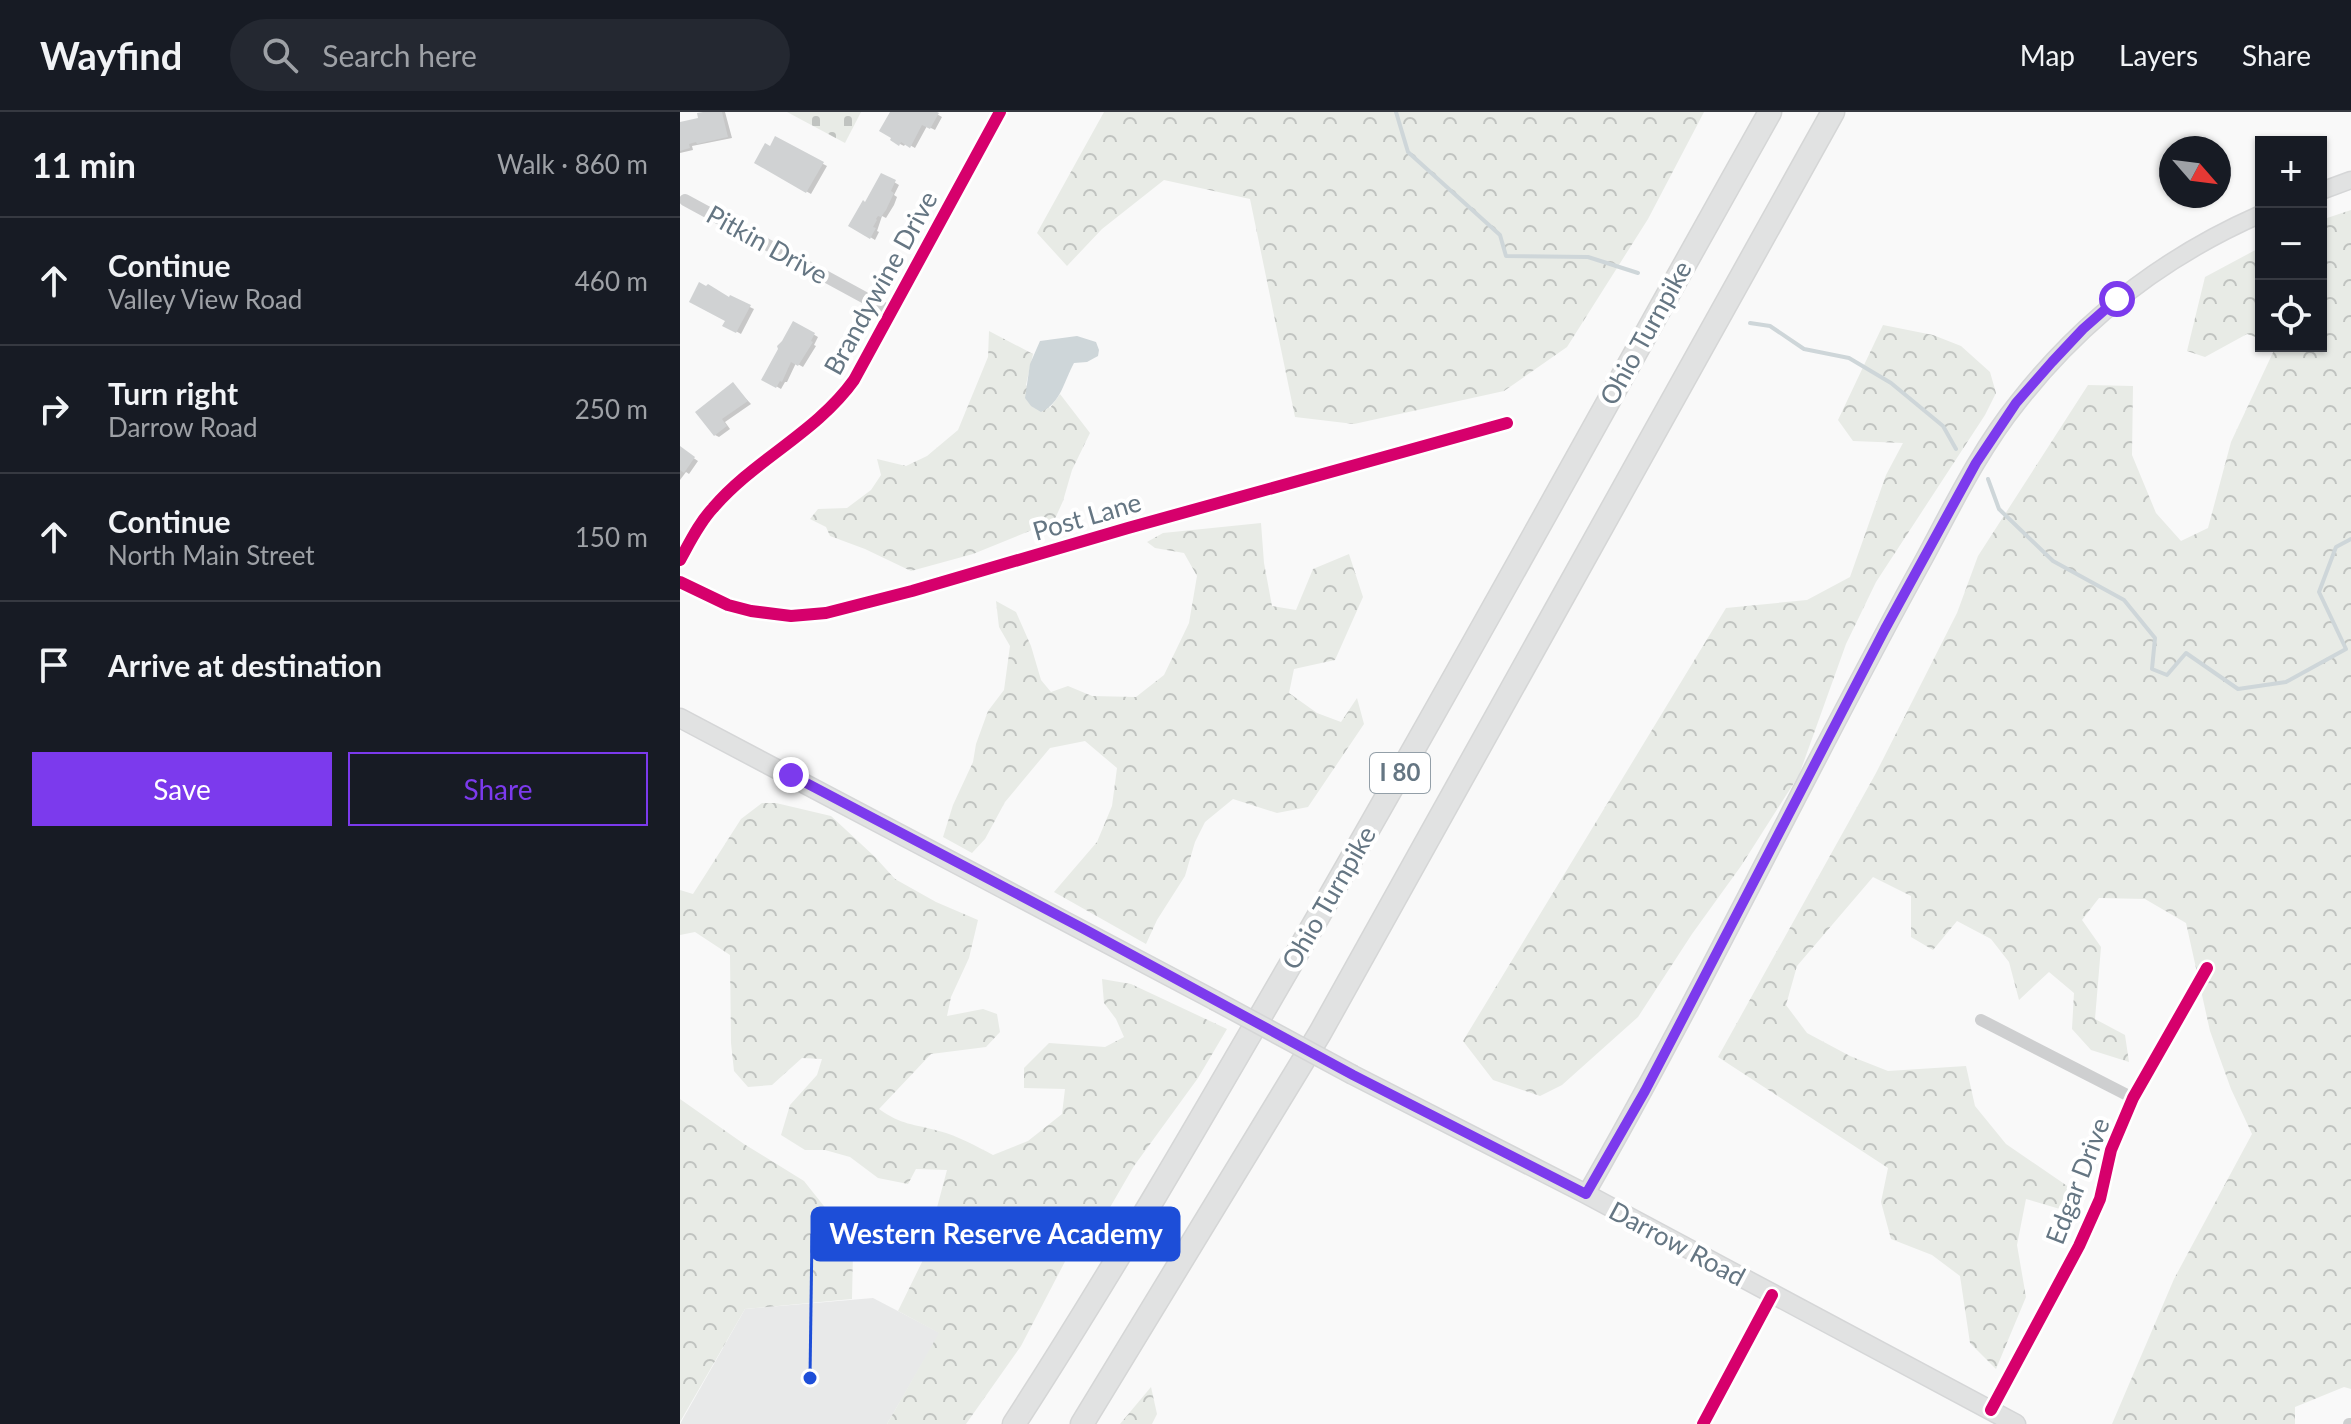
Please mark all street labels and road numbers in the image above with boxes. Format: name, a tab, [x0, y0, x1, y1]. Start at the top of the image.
street label: Brandywine Drive	[817, 185, 944, 380]
street label: Pitkin Drive	[701, 198, 834, 291]
street label: Ohio Turnpike	[1592, 255, 1698, 410]
street label: Post Lane	[1029, 485, 1145, 547]
road number: I 80	[1370, 753, 1430, 793]
street label: Ohio Turnpike	[1274, 820, 1382, 975]
street label: Edgar Drive	[2038, 1113, 2116, 1248]
street label: Darrow Road	[1604, 1194, 1751, 1292]

